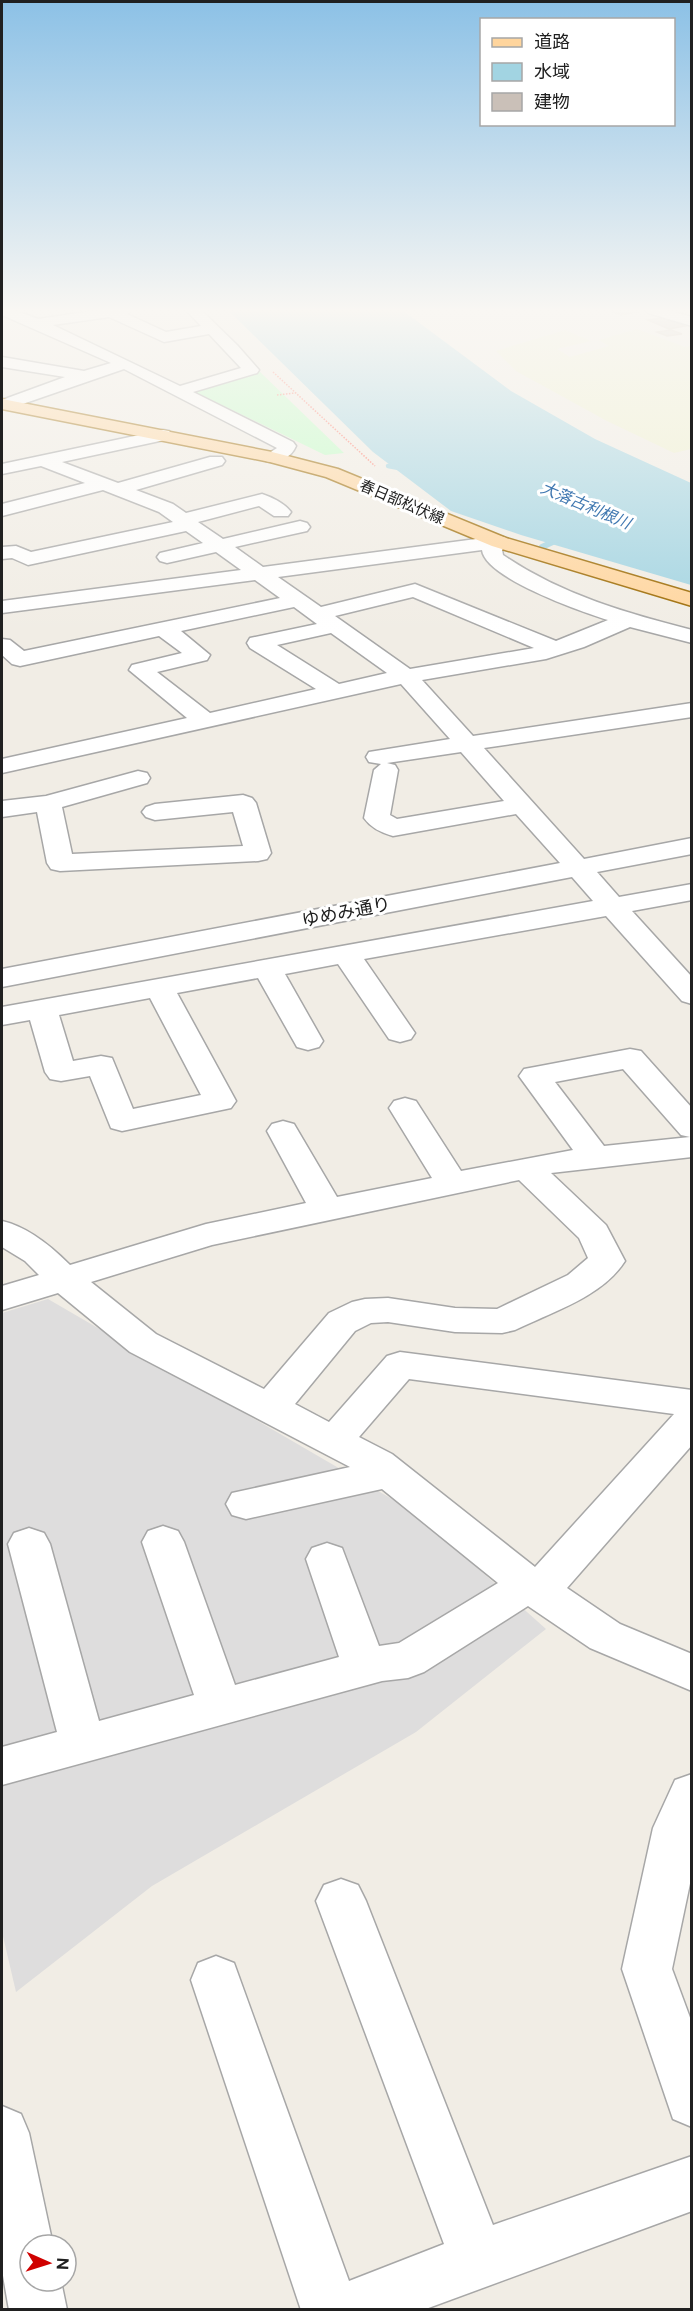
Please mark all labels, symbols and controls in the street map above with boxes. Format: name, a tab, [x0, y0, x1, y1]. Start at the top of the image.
legend	[480, 18, 675, 126]
text: 道路	[534, 31, 570, 52]
text: 水域	[534, 61, 570, 82]
text: 建物	[534, 91, 570, 112]
street label: 春日部松伏線	[357, 476, 447, 527]
water label: 大落古利根川	[538, 478, 636, 534]
street label: ゆめみ通り	[300, 893, 392, 930]
north arrow	[18, 2233, 78, 2293]
text: N	[53, 2257, 72, 2271]

